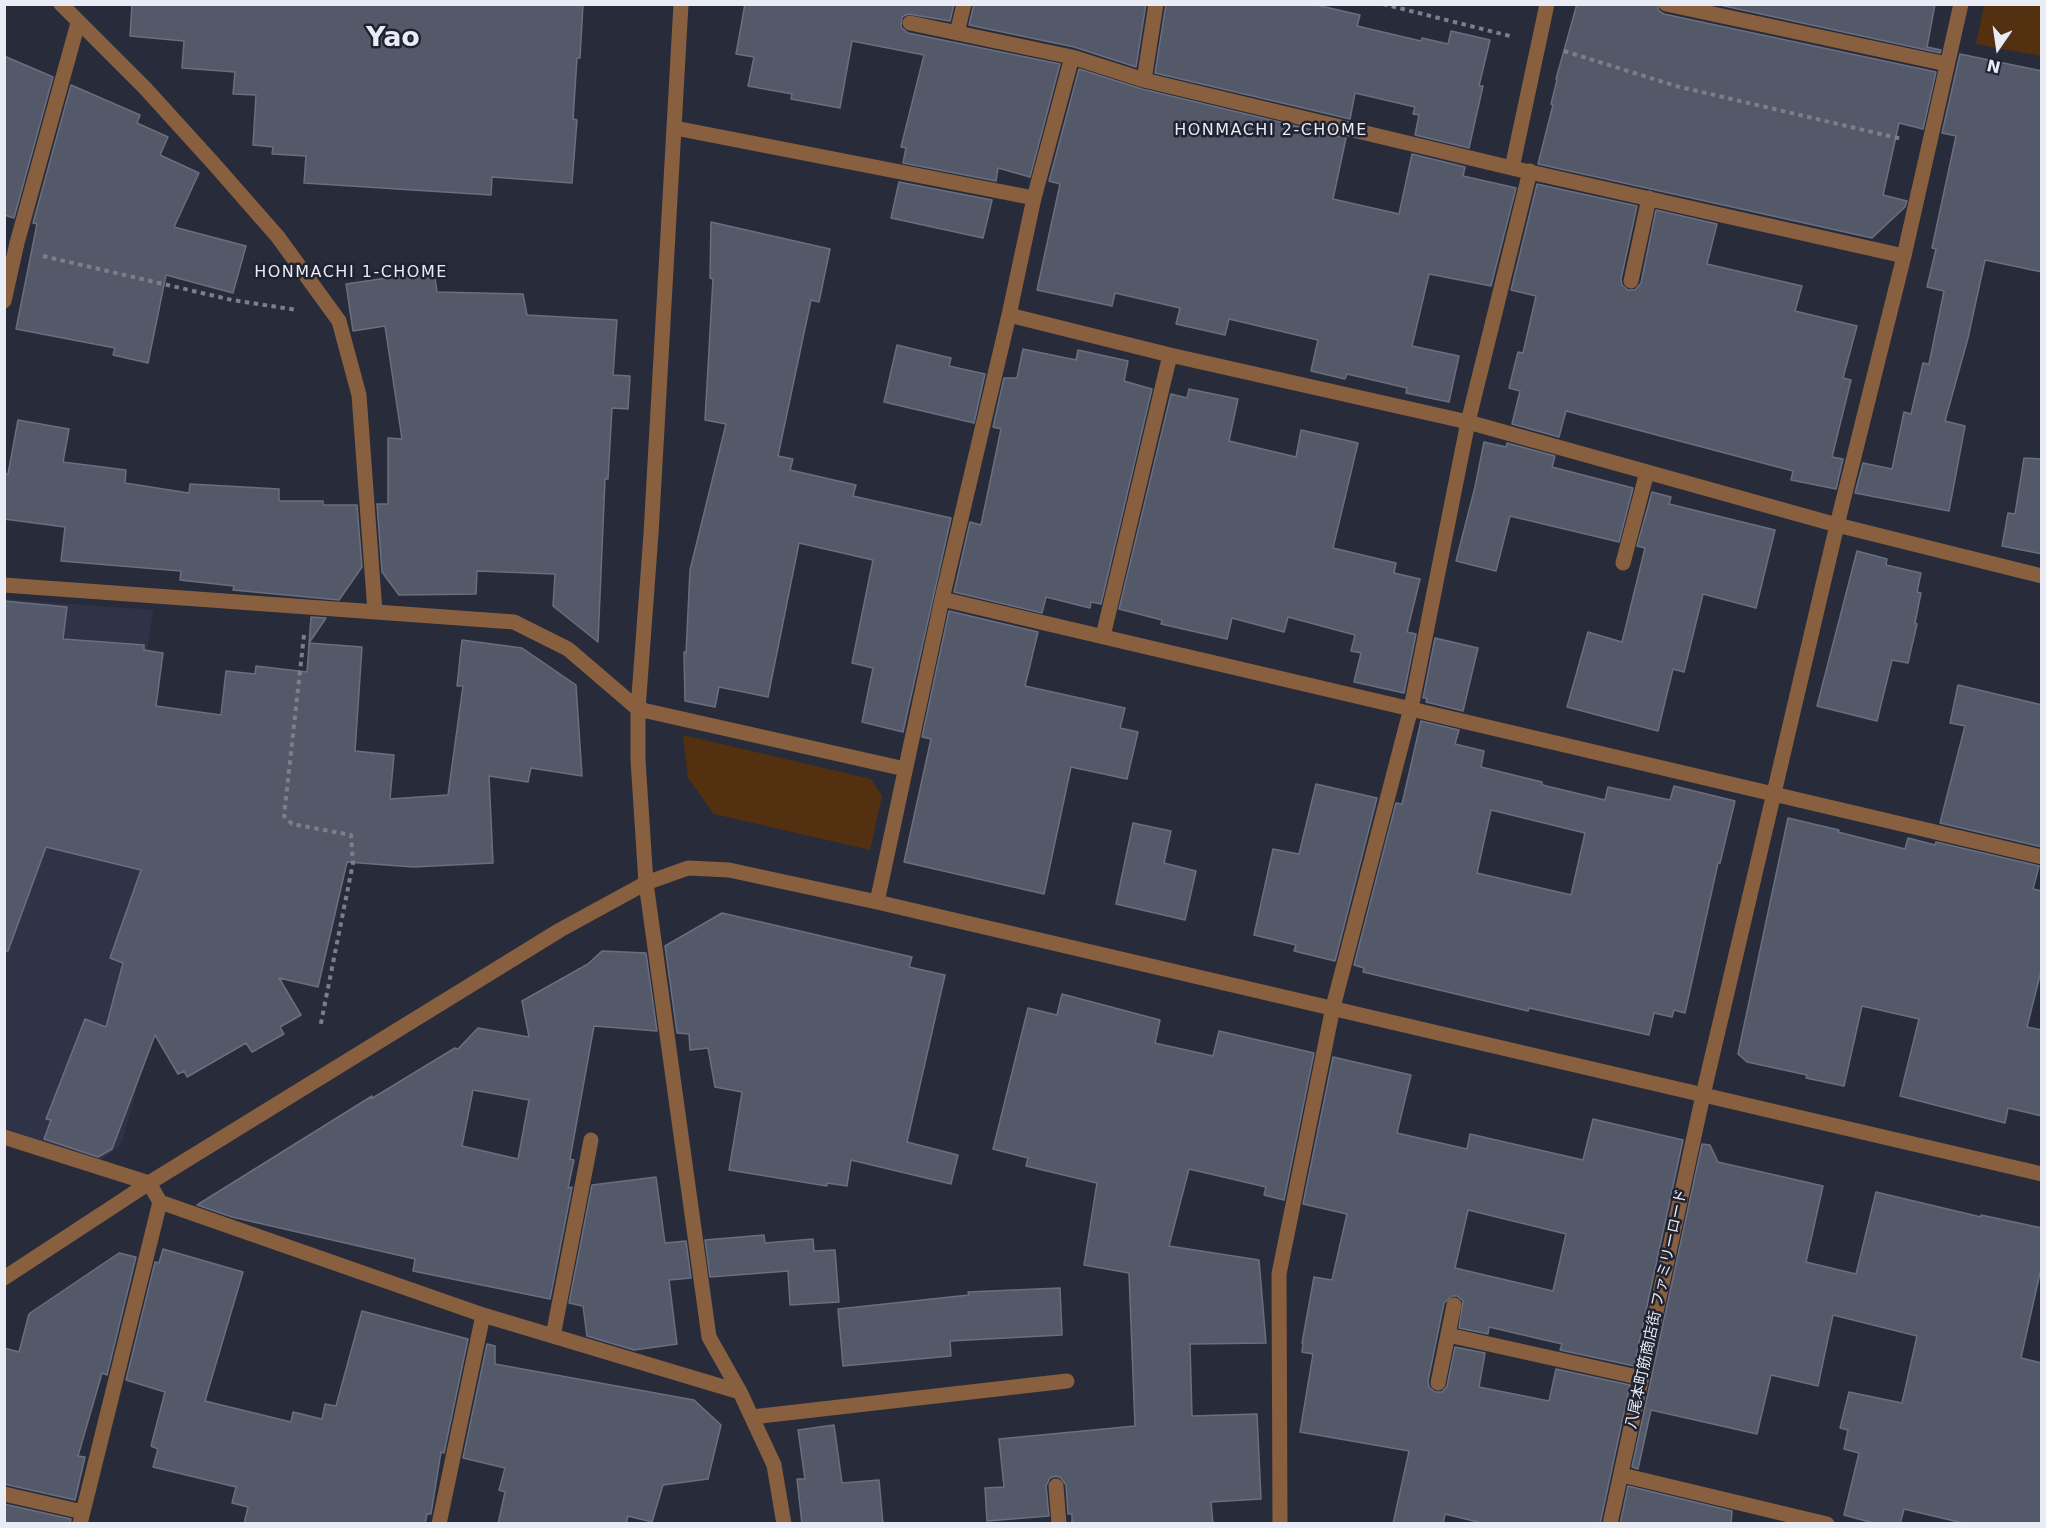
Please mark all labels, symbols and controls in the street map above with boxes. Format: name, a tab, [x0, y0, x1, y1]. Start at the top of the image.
north arrow	[1968, 18, 2028, 78]
district label: Yao	[366, 23, 420, 55]
text: N	[1985, 55, 2003, 77]
district label: HONMACHI 2-CHOME	[1174, 121, 1368, 141]
district label: HONMACHI 1-CHOME	[254, 263, 448, 283]
street label: 八尾本町筋商店街 ファミリーロード	[1623, 1187, 1691, 1431]

